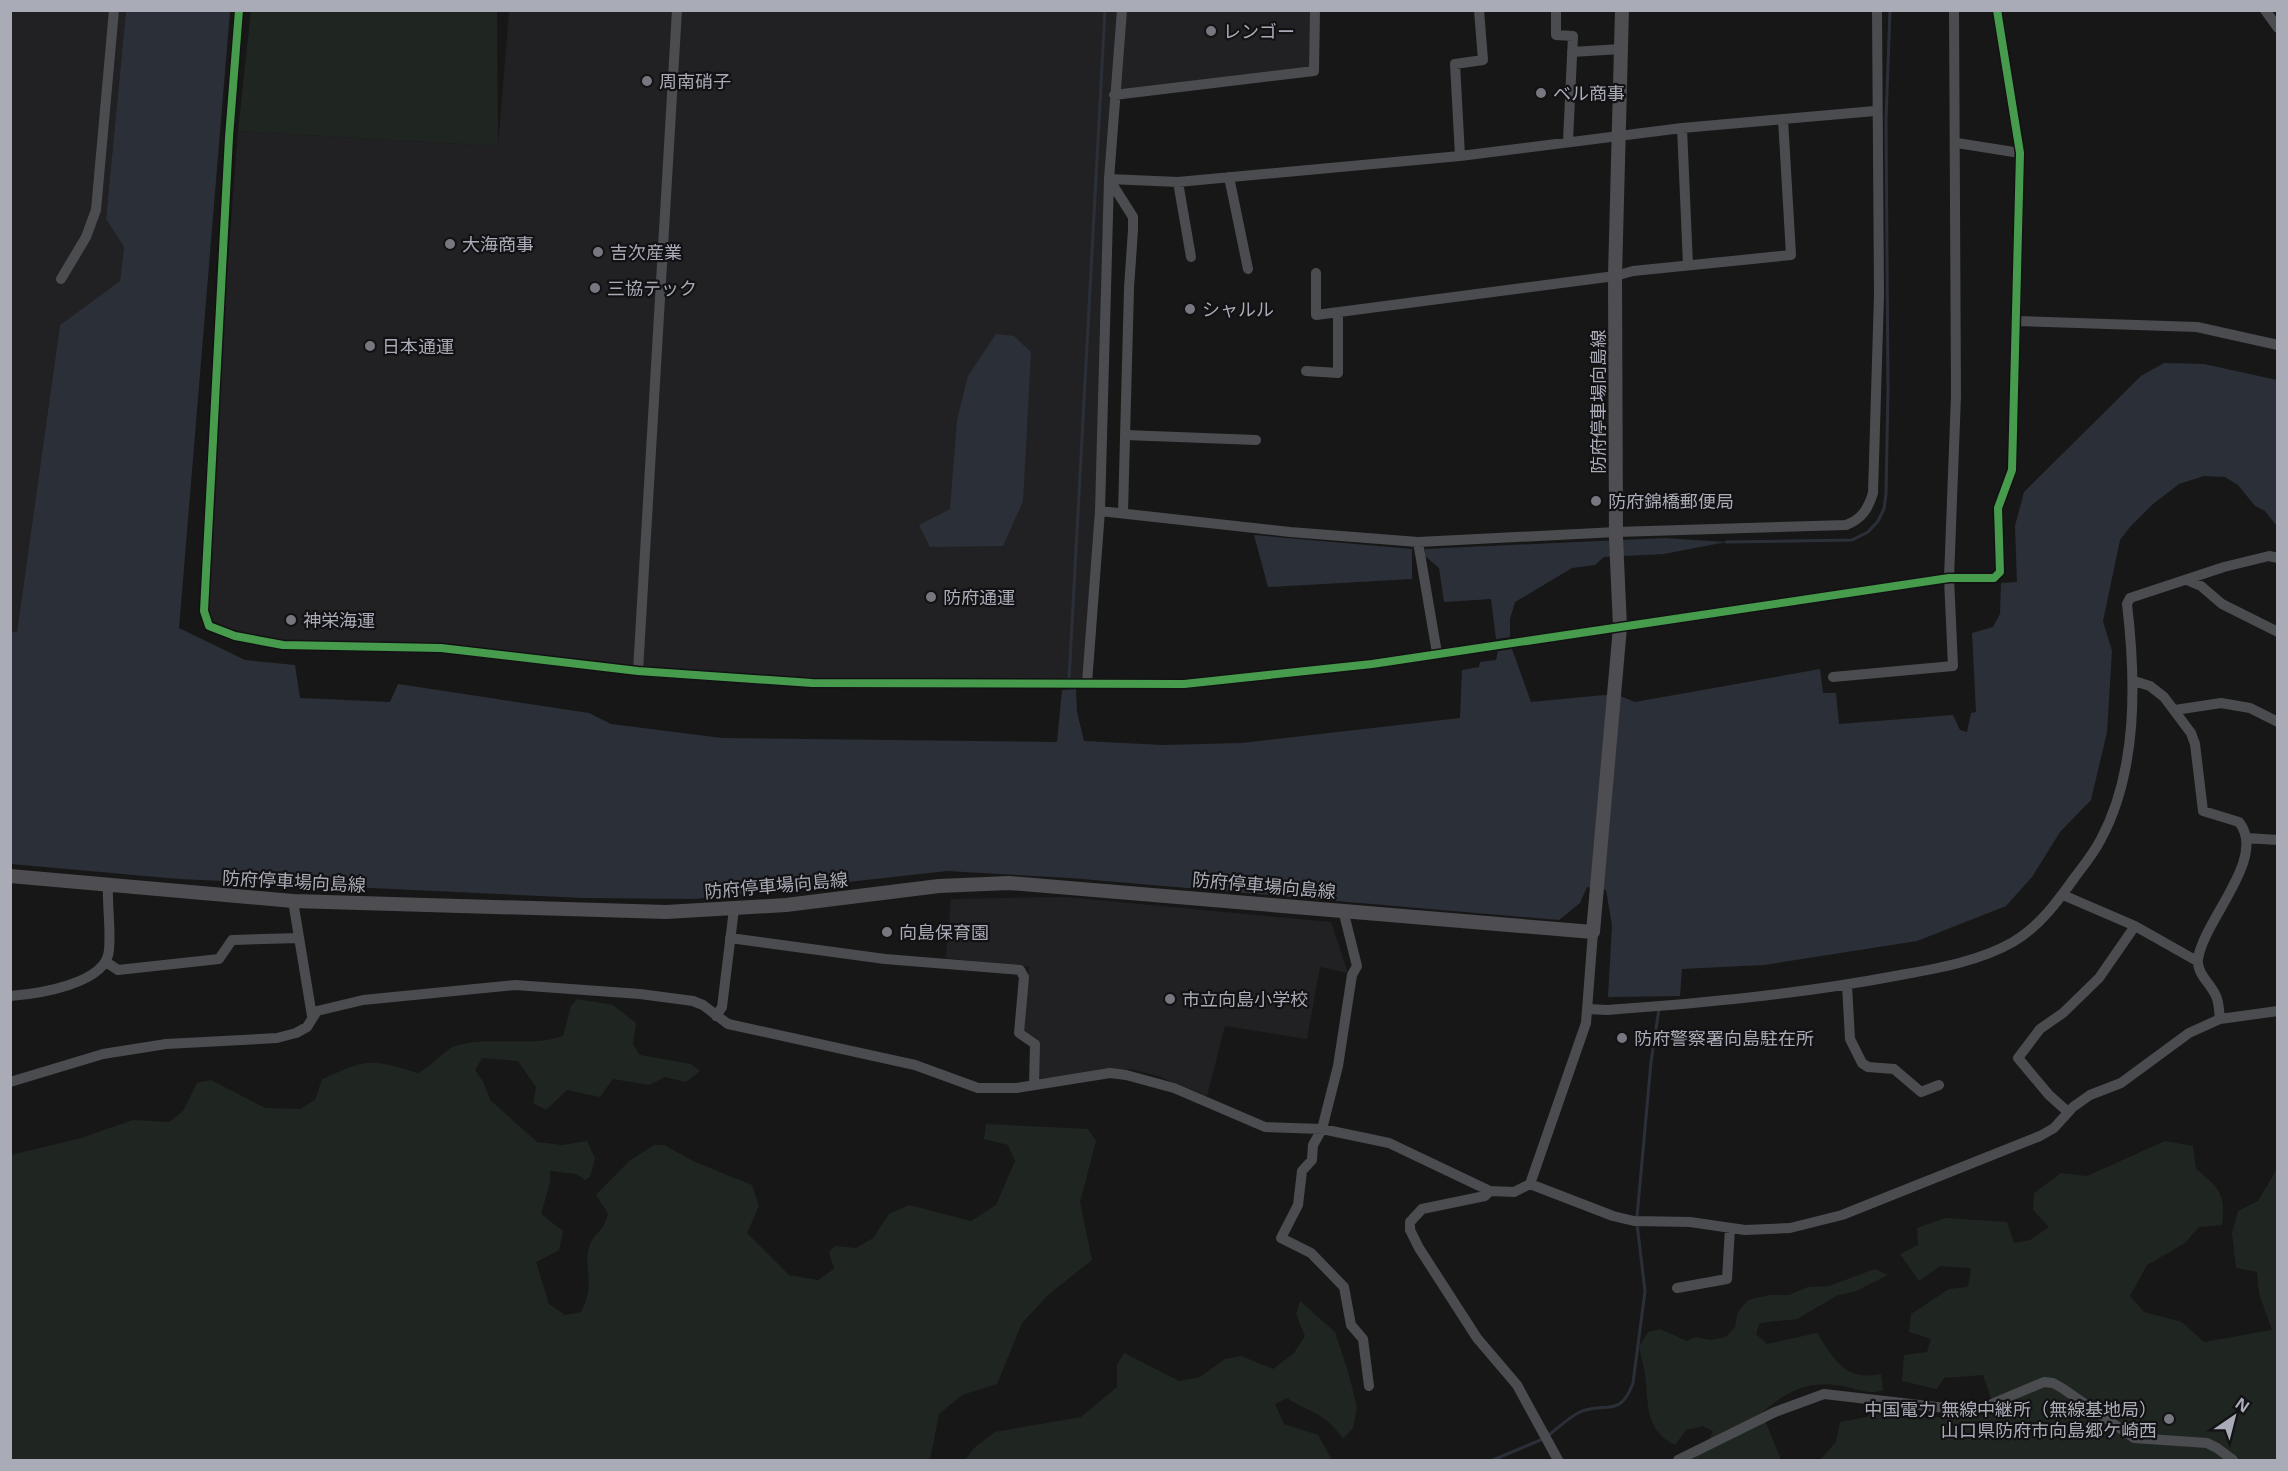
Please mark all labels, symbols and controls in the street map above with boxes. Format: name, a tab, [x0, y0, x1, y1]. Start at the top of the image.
place label: レンゴー	[1223, 19, 1295, 43]
marker: レンゴー	[1204, 24, 1218, 38]
place label: 周南硝子	[659, 69, 731, 93]
marker: 周南硝子	[640, 74, 654, 88]
place label: ベル商事	[1553, 81, 1625, 105]
marker: ベル商事	[1534, 86, 1548, 100]
place label: 大海商事	[462, 232, 534, 256]
marker: 大海商事	[443, 237, 457, 251]
place label: 吉次産業	[610, 240, 682, 264]
marker: 吉次産業	[591, 245, 605, 259]
place label: 三協テック	[607, 276, 697, 300]
marker: 三協テック	[588, 281, 602, 295]
place label: シャルル	[1202, 297, 1274, 321]
marker: シャルル	[1183, 302, 1197, 316]
street label: 防府停車場向島線	[1586, 330, 1610, 474]
place label: 日本通運	[382, 334, 454, 358]
marker: 日本通運	[363, 339, 377, 353]
place label: 防府錦橋郵便局	[1608, 489, 1734, 513]
marker: 防府錦橋郵便局	[1589, 494, 1603, 508]
place label: 防府通運	[943, 585, 1015, 609]
marker: 防府通運	[924, 590, 938, 604]
place label: 神栄海運	[303, 608, 375, 632]
marker: 神栄海運	[284, 613, 298, 627]
street label: 防府停車場向島線	[221, 865, 367, 897]
street label: 防府停車場向島線	[703, 867, 849, 903]
street label: 防府停車場向島線	[1191, 867, 1337, 903]
place label: 向島保育園	[899, 920, 989, 944]
marker: 向島保育園	[880, 925, 894, 939]
place label: 市立向島小学校	[1182, 987, 1308, 1011]
marker: 市立向島小学校	[1163, 992, 1177, 1006]
place label: 防府警察署向島駐在所	[1634, 1026, 1814, 1050]
marker: 防府警察署向島駐在所	[1615, 1031, 1629, 1045]
north arrow	[2204, 1387, 2264, 1447]
text: N	[2231, 1392, 2254, 1417]
place label: 中国電力 無線中継所（無線基地局） 山口県防府市向島郷ケ崎西	[1864, 1397, 2157, 1442]
marker: 中国電力 無線中継所（無線基地局） 山口県防府市向島郷ケ崎西	[2162, 1412, 2176, 1426]

